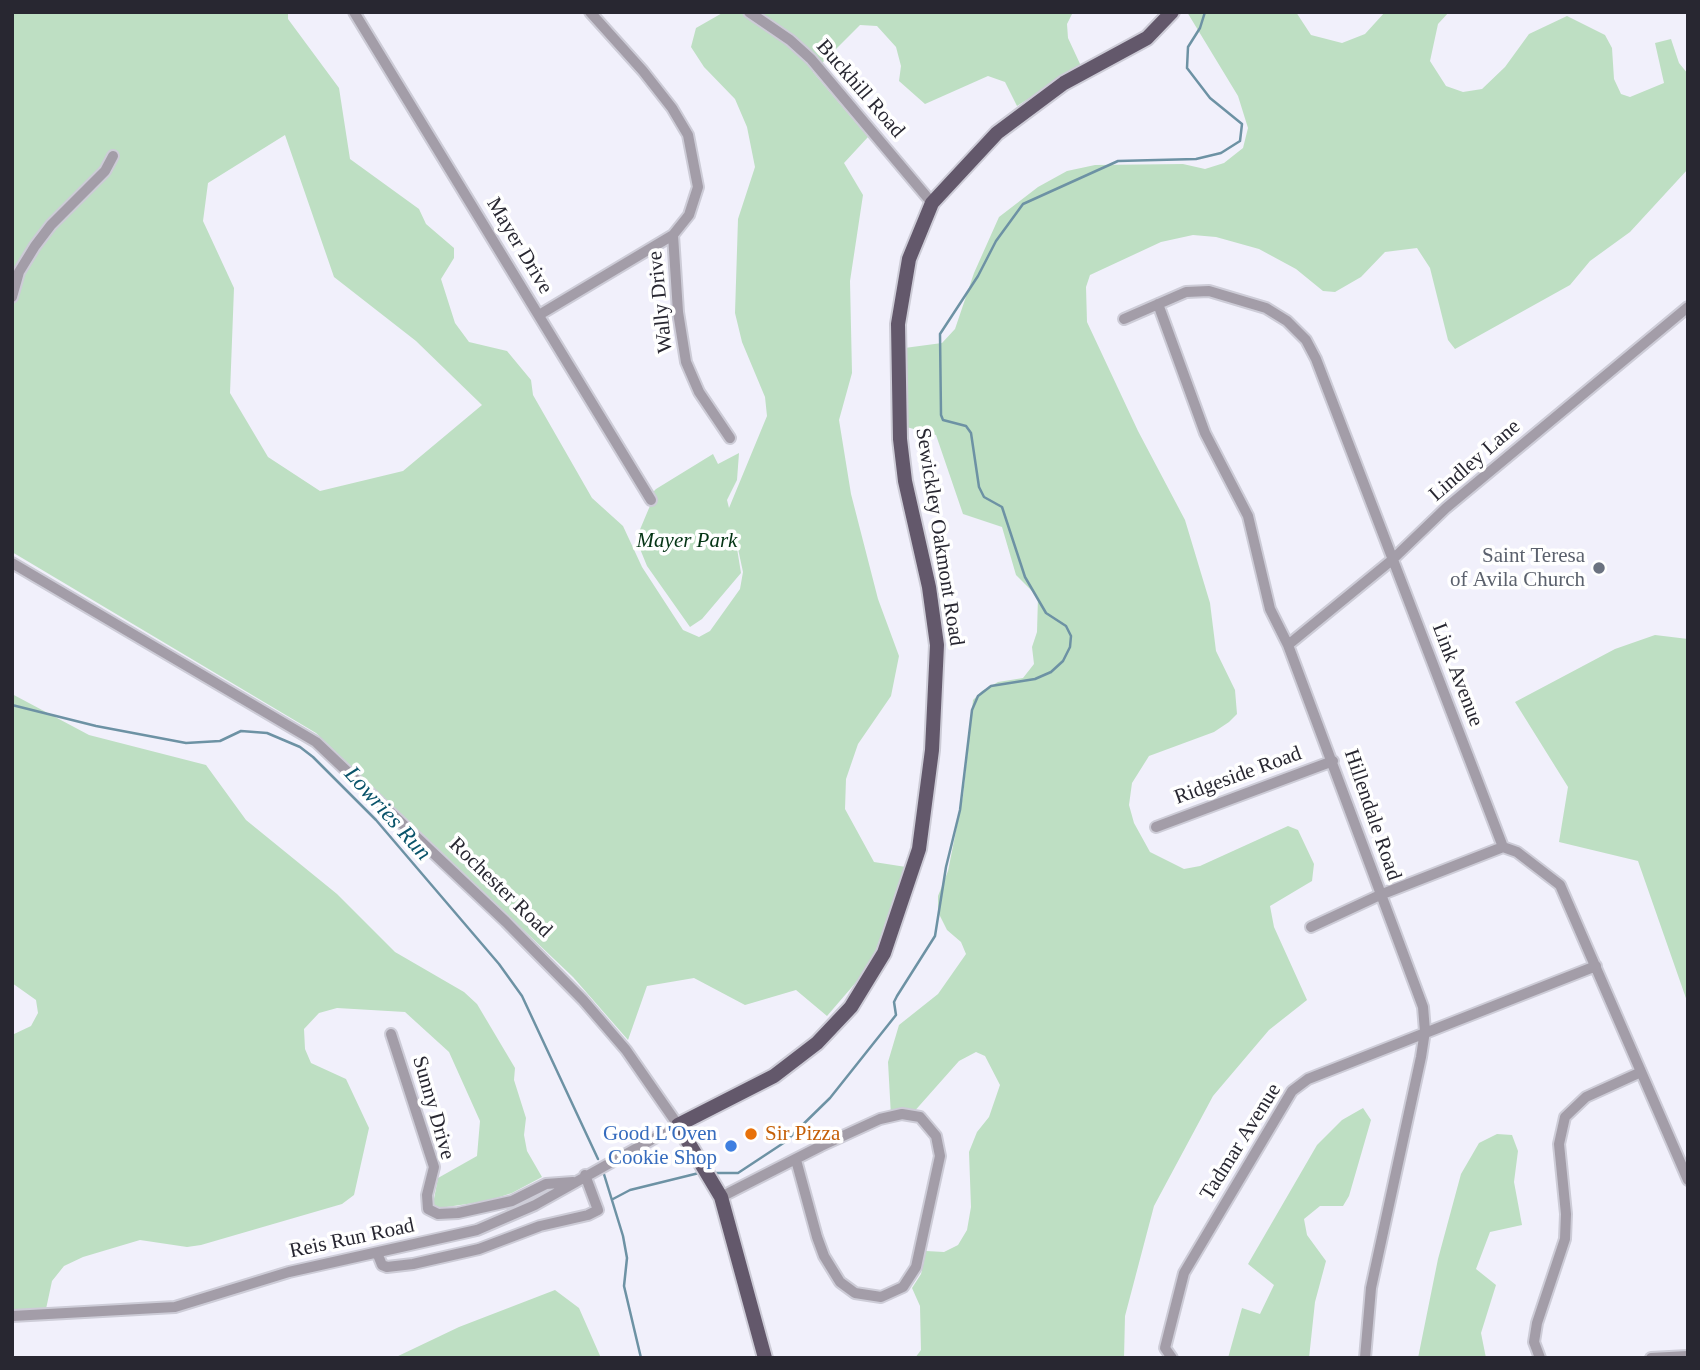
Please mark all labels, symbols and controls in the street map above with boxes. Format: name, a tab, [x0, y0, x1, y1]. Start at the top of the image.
street label: Buckhill Road	[811, 35, 909, 143]
street label: Mayer Drive	[480, 193, 558, 299]
street label: Wally Drive	[643, 250, 679, 354]
street label: Lindley Lane	[1424, 415, 1526, 507]
street label: Sewickley Oakmont Road	[909, 426, 969, 648]
park label: Mayer Park	[637, 528, 737, 554]
place label: Saint Teresa of Avila Church	[1450, 543, 1585, 593]
marker: Saint Teresa of Avila Church	[1591, 560, 1607, 576]
street label: Link Avenue	[1426, 620, 1488, 730]
street label: Ridgeside Road	[1171, 741, 1305, 811]
street label: Hillendale Road	[1338, 746, 1406, 884]
water label: Lowries Run	[338, 761, 436, 867]
street label: Rochester Road	[443, 833, 557, 943]
street label: Sunny Drive	[406, 1053, 460, 1163]
street label: Tadmar Avenue	[1195, 1079, 1287, 1205]
place label: Good L'Oven Cookie Shop	[603, 1121, 717, 1171]
place label: Sir Pizza	[765, 1121, 840, 1147]
marker: Sir Pizza	[743, 1126, 759, 1142]
marker: Good L'Oven Cookie Shop	[723, 1138, 739, 1154]
street label: Reis Run Road	[287, 1213, 417, 1265]

